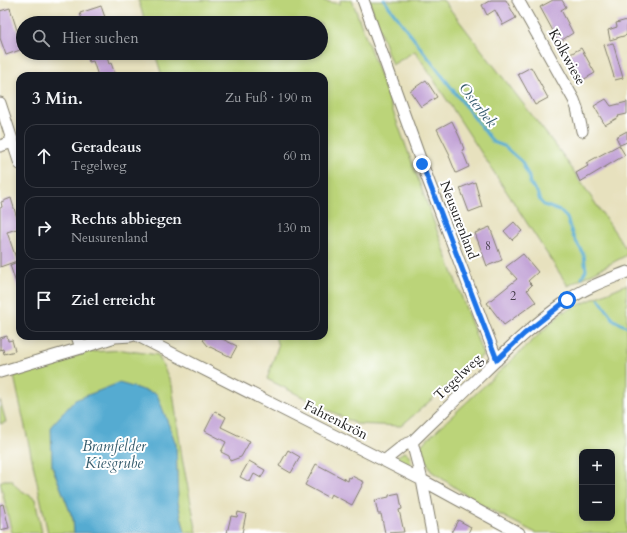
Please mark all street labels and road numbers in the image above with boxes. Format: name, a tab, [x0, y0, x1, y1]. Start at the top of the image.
street label: Kolkwiese	[544, 25, 590, 89]
street label: Neusurenland	[435, 178, 483, 263]
street label: Tegelweg	[430, 349, 486, 405]
street label: Fahrenkrön	[301, 396, 371, 444]

